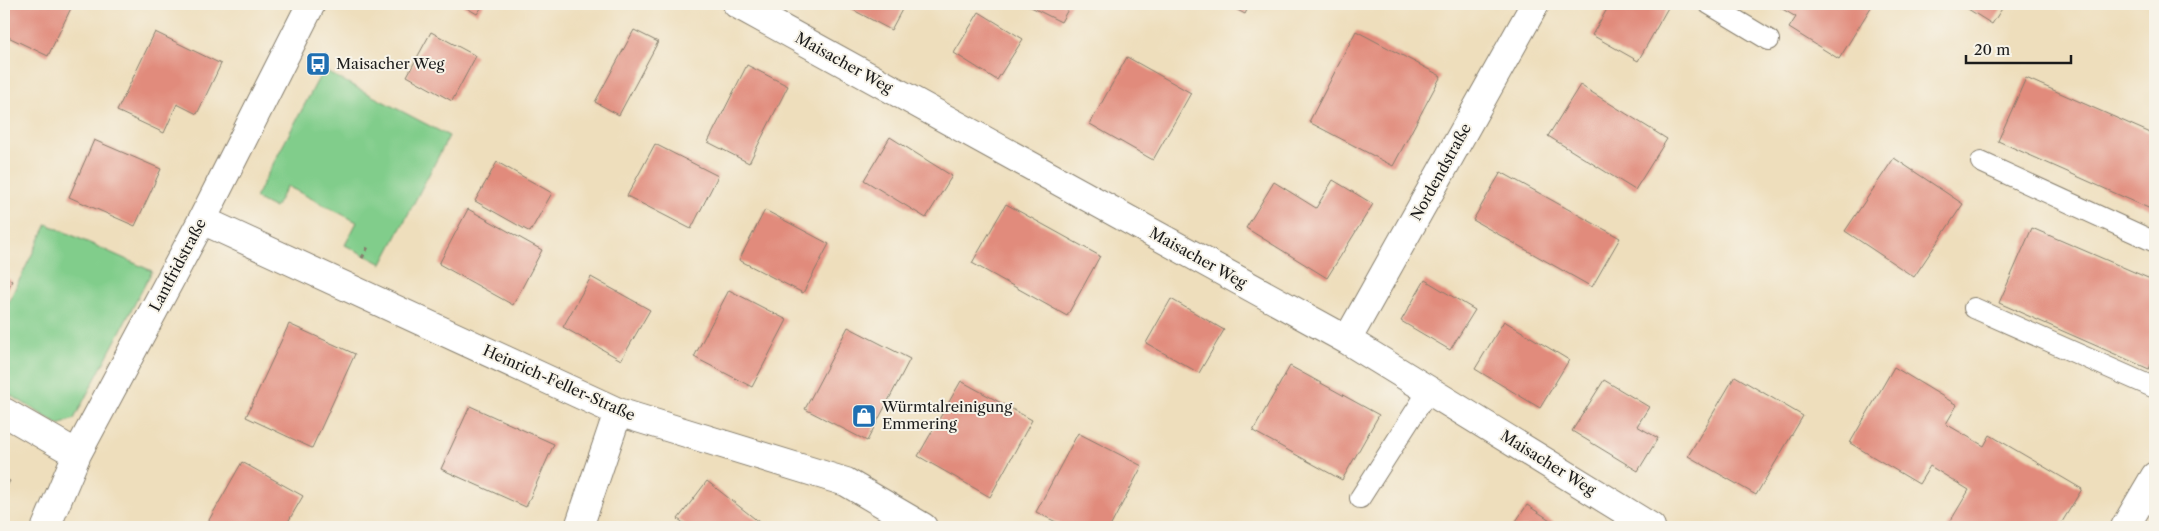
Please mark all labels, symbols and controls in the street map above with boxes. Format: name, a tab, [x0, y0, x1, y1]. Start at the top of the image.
street label: Maisacher Weg	[792, 28, 896, 97]
scale bar	[1966, 32, 2072, 64]
text: 20 m	[1974, 40, 2010, 59]
bus stop icon: Maisacher Weg	[305, 51, 331, 77]
place label: Maisacher Weg	[336, 54, 445, 73]
street label: Nordendstraße	[1406, 120, 1475, 224]
street label: Lantfridstraße	[145, 215, 210, 314]
street label: Maisacher Weg	[1146, 223, 1250, 292]
street label: Heinrich-Feller-Straße	[480, 340, 638, 425]
place label: Würmtalreinigung Emmering	[881, 397, 1012, 433]
shop icon: Würmtalreinigung Emmering	[851, 403, 877, 429]
street label: Maisacher Weg	[1497, 426, 1599, 499]

